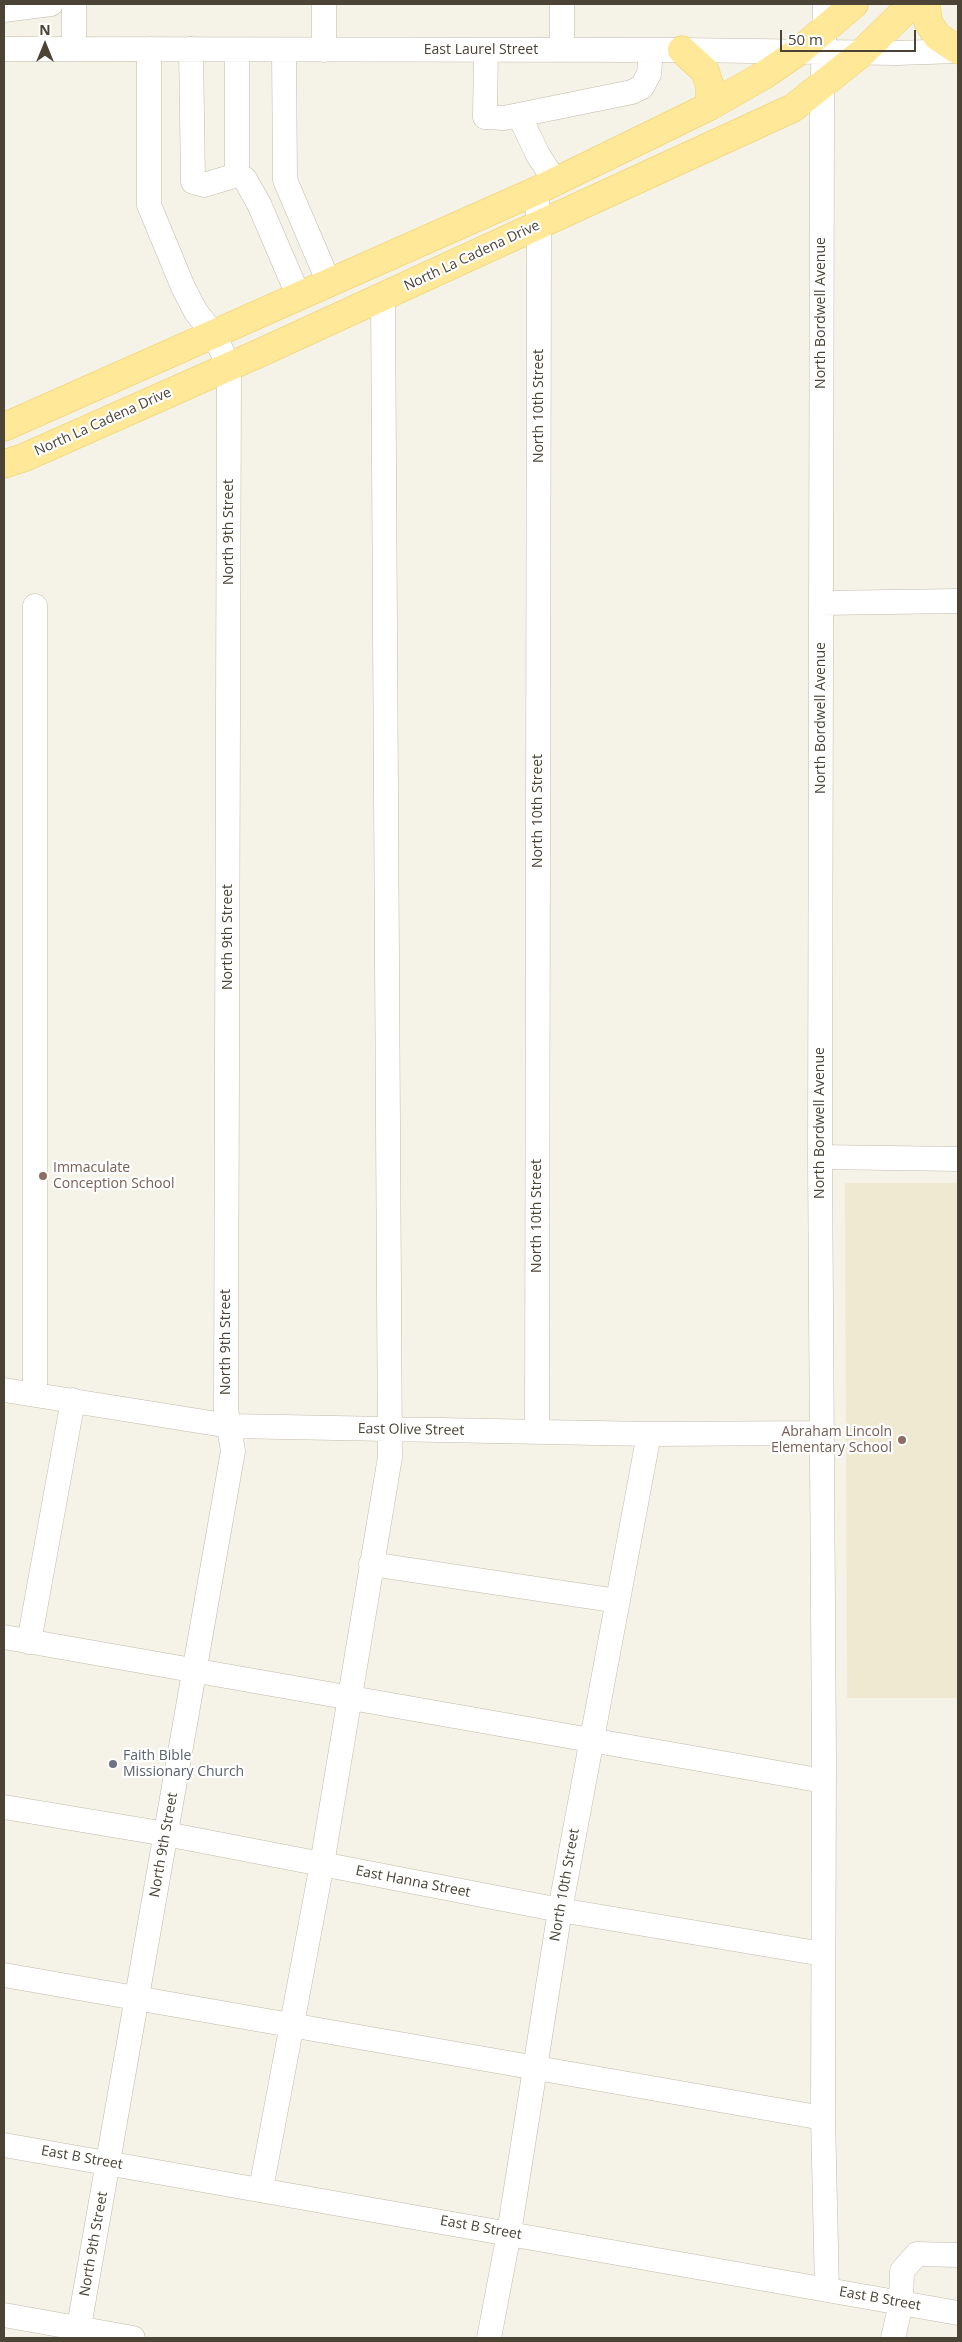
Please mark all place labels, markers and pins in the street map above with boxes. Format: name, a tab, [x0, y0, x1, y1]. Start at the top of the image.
place label: Immaculate Conception School	[53, 1160, 174, 1192]
marker: Immaculate Conception School	[37, 1170, 49, 1182]
place label: Abraham Lincoln Elementary School	[771, 1424, 892, 1456]
marker: Abraham Lincoln Elementary School	[896, 1434, 908, 1446]
place label: Faith Bible Missionary Church	[123, 1748, 244, 1780]
marker: Faith Bible Missionary Church	[107, 1758, 119, 1770]

